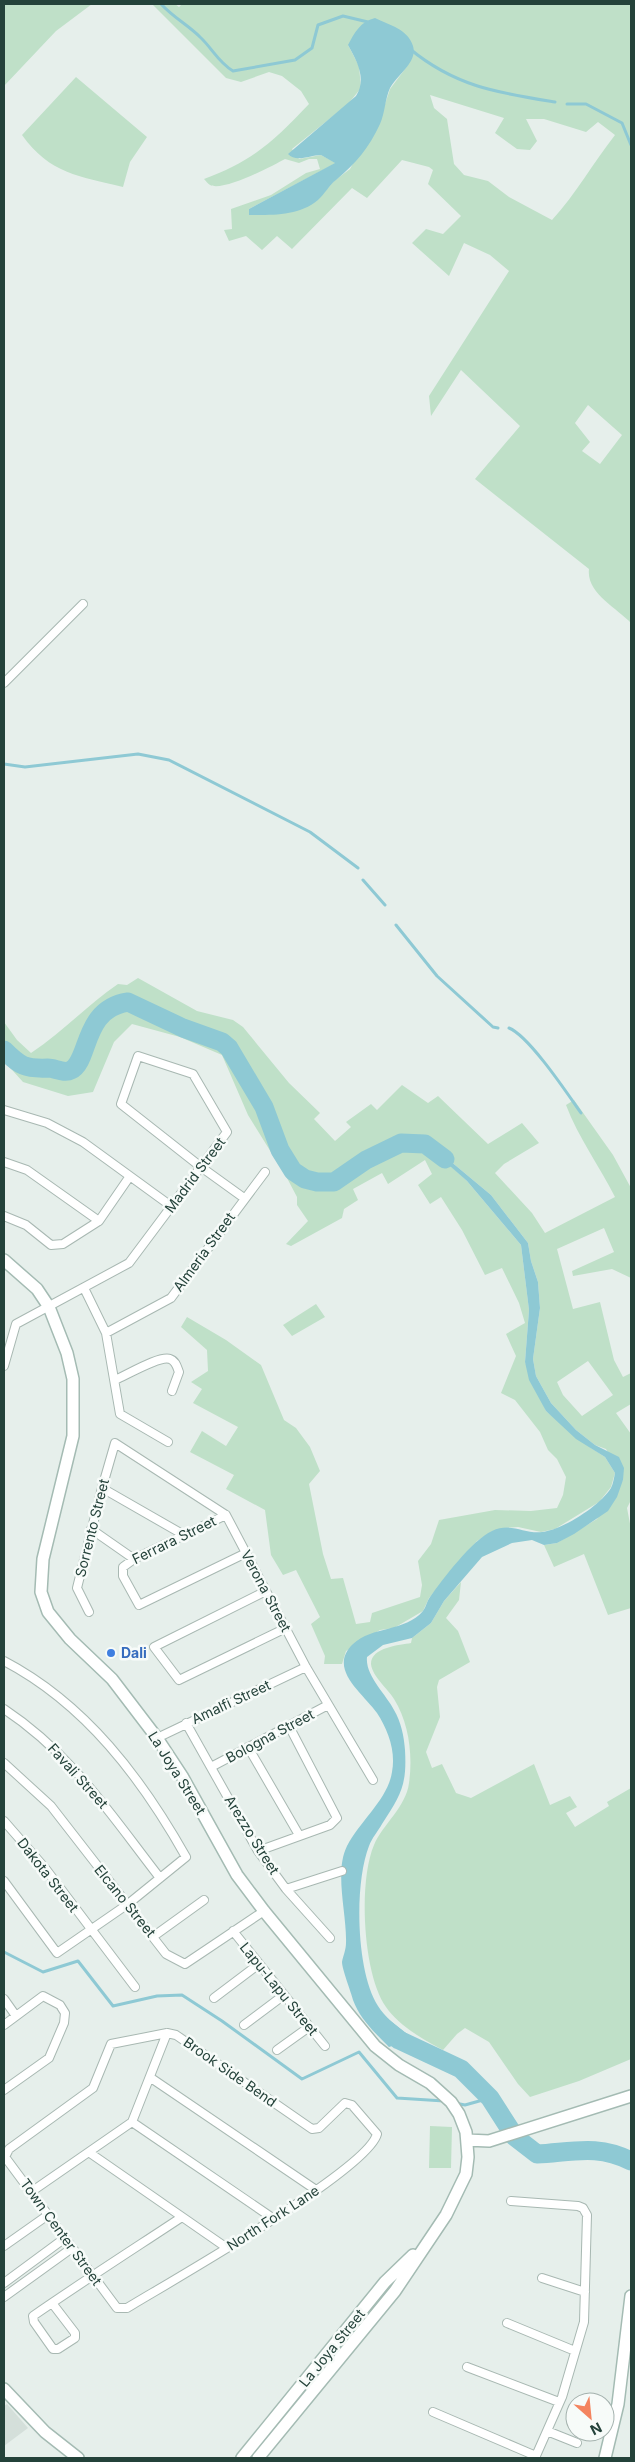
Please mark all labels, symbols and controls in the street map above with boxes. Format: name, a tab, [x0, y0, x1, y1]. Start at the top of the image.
street label: Madrid Street	[161, 1133, 229, 1216]
street label: Almeria Street	[169, 1208, 238, 1295]
street label: Sorrento Street	[71, 1477, 112, 1579]
street label: Ferrara Street	[129, 1512, 219, 1567]
street label: Verona Street	[238, 1547, 295, 1635]
place label: Dali	[121, 1644, 147, 1661]
marker: Dali	[105, 1647, 117, 1659]
street label: Amalfi Street	[189, 1676, 273, 1727]
street label: Bologna Street	[223, 1705, 317, 1766]
street label: La Joya Street	[145, 1728, 210, 1818]
street label: Favali Street	[45, 1740, 112, 1812]
street label: Arezzo Street	[221, 1792, 284, 1878]
street label: Dakota Street	[14, 1834, 83, 1916]
street label: Elcano Street	[91, 1861, 160, 1941]
street label: Lapu-Lapu Street	[237, 1939, 322, 2039]
street label: Brook Side Bend	[180, 2033, 280, 2110]
street label: Town Center Street	[17, 2175, 106, 2289]
street label: North Fork Lane	[223, 2181, 322, 2254]
street label: La Joya Street	[295, 2305, 368, 2390]
north arrow	[565, 2392, 615, 2442]
text: N	[588, 2419, 605, 2439]

